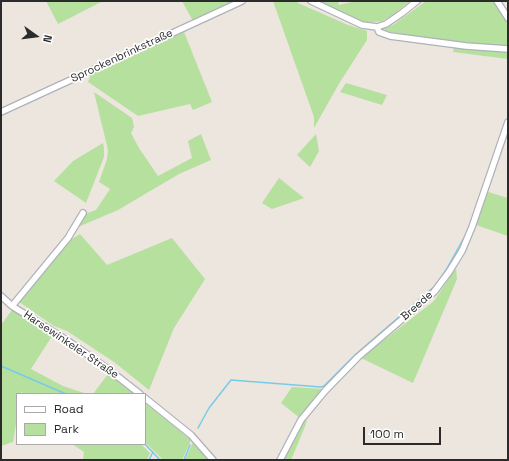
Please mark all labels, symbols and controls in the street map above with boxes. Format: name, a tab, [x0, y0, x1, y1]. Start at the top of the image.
north arrow	[16, 16, 56, 56]
street label: Sprockenbrinkstraße	[69, 27, 175, 85]
text: N	[40, 34, 55, 44]
street label: Breede	[398, 289, 436, 323]
street label: Harsewinkeler Straße	[21, 308, 121, 382]
legend	[16, 393, 146, 445]
text: Road	[54, 401, 83, 417]
scale bar	[365, 419, 443, 445]
text: Park	[54, 421, 79, 437]
text: 100 m	[370, 426, 404, 442]

